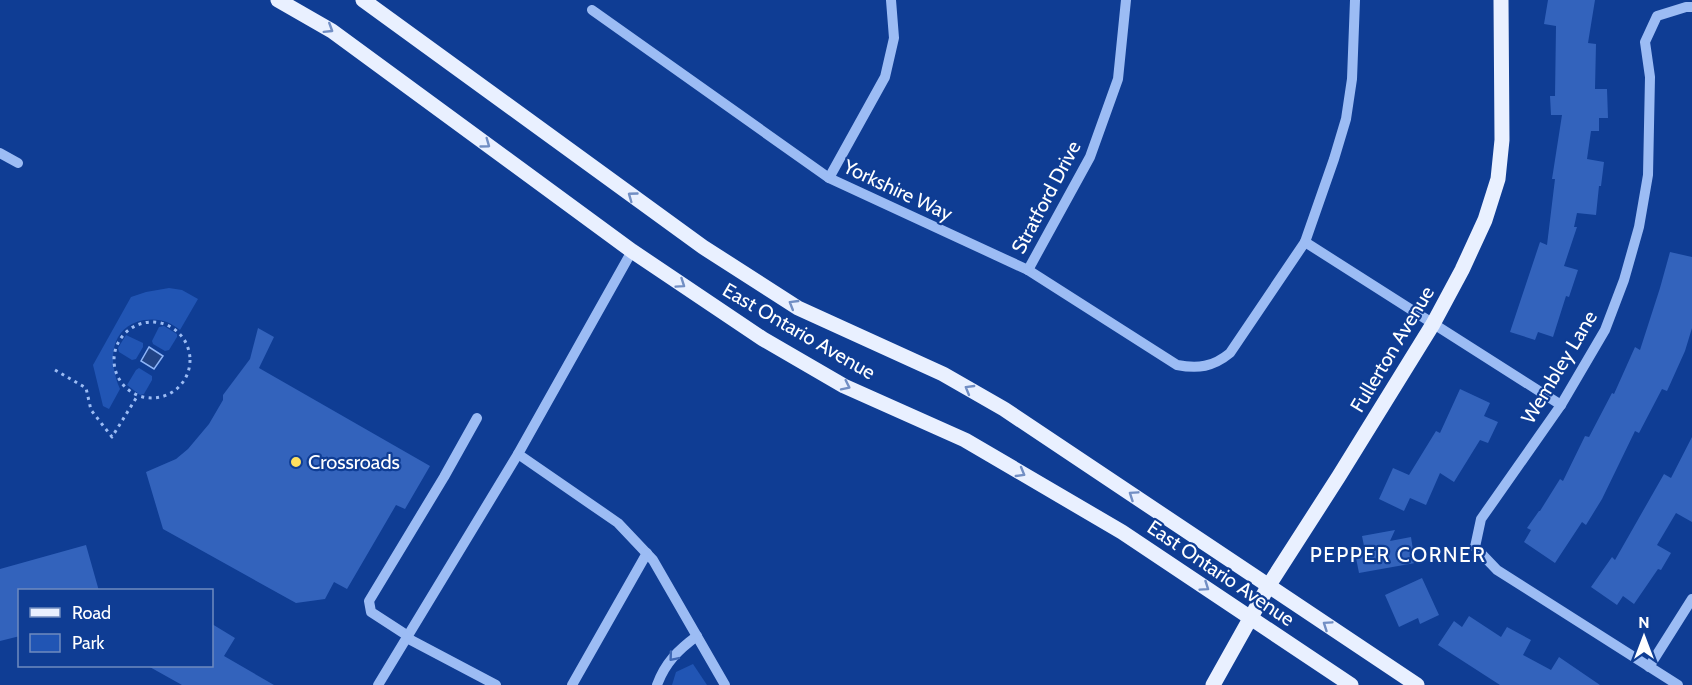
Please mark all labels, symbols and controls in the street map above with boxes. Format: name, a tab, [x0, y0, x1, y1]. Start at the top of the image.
one-way arrow	[323, 22, 333, 34]
street label: Stratford Drive	[1006, 136, 1086, 258]
one-way arrow	[480, 137, 491, 148]
street label: Yorkshire Way	[839, 154, 956, 226]
one-way arrow	[627, 192, 638, 203]
one-way arrow	[674, 277, 685, 288]
street label: East Ontario Avenue	[718, 278, 880, 384]
street label: Fullerton Avenue	[1345, 282, 1439, 416]
one-way arrow	[789, 300, 799, 312]
street label: Wembley Lane	[1516, 306, 1602, 428]
one-way arrow	[840, 379, 851, 391]
one-way arrow	[965, 384, 975, 396]
place label: Crossroads	[308, 450, 400, 474]
marker: Crossroads	[289, 455, 303, 469]
one-way arrow	[1015, 465, 1025, 477]
one-way arrow	[1128, 491, 1139, 502]
street label: East Ontario Avenue	[1143, 515, 1299, 631]
district label: PEPPER CORNER	[1310, 542, 1486, 567]
one-way arrow	[1198, 580, 1209, 591]
legend	[18, 589, 213, 667]
text: Road	[72, 602, 111, 624]
north arrow	[1614, 607, 1674, 667]
text: N	[1638, 613, 1650, 632]
one-way arrow	[1323, 621, 1334, 632]
text: Park	[72, 632, 105, 654]
one-way arrow	[669, 650, 680, 661]

